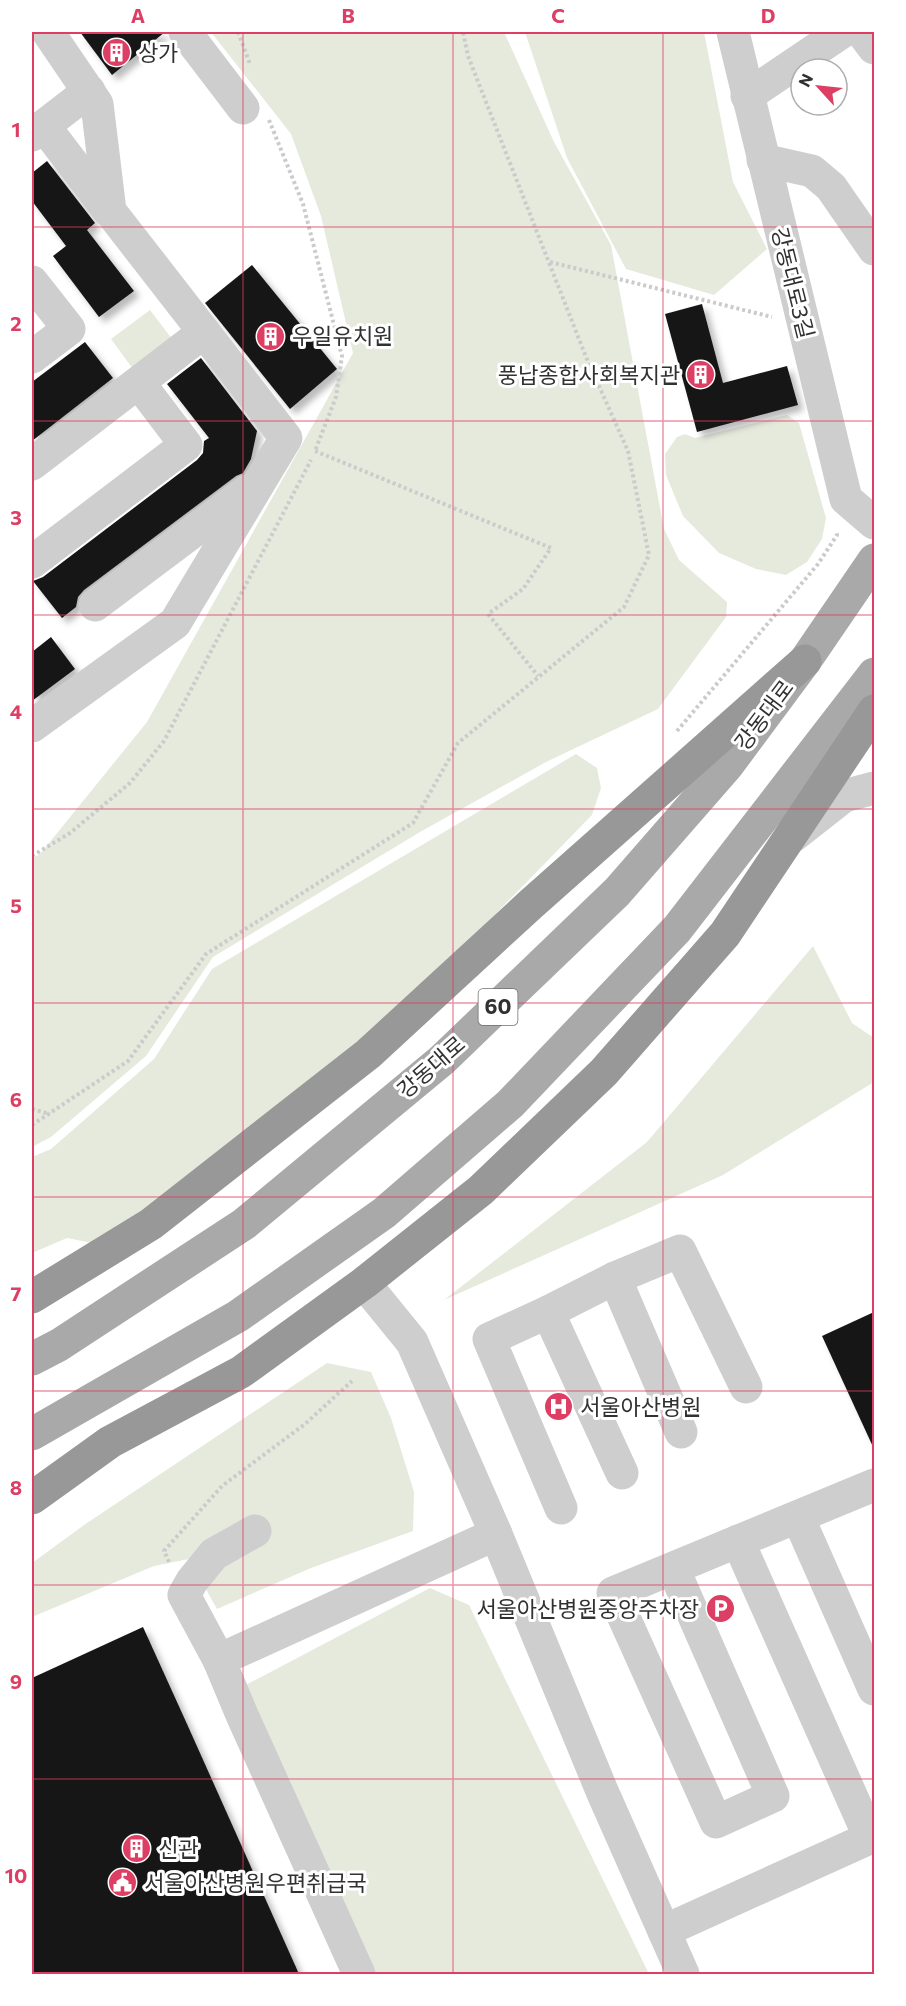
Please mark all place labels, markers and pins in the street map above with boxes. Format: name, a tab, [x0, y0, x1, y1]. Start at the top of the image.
building icon: 상가	[101, 37, 133, 69]
place label: 상가	[138, 39, 178, 66]
building icon: 우일유치원	[255, 320, 287, 352]
place label: 우일유치원	[292, 322, 393, 349]
building icon: 풍납종합사회복지관	[685, 359, 717, 391]
place label: 풍납종합사회복지관	[498, 361, 680, 388]
hospital icon: 서울아산병원	[543, 1391, 575, 1423]
place label: 서울아산병원	[580, 1393, 701, 1420]
parking icon: 서울아산병원중앙주차장	[704, 1593, 736, 1625]
place label: 서울아산병원중앙주차장	[476, 1595, 699, 1622]
building icon: 신관	[121, 1833, 153, 1865]
place label: 신관	[158, 1835, 198, 1862]
public building icon: 서울아산병원우편취급국	[107, 1867, 139, 1899]
place label: 서울아산병원우편취급국	[144, 1869, 367, 1896]

